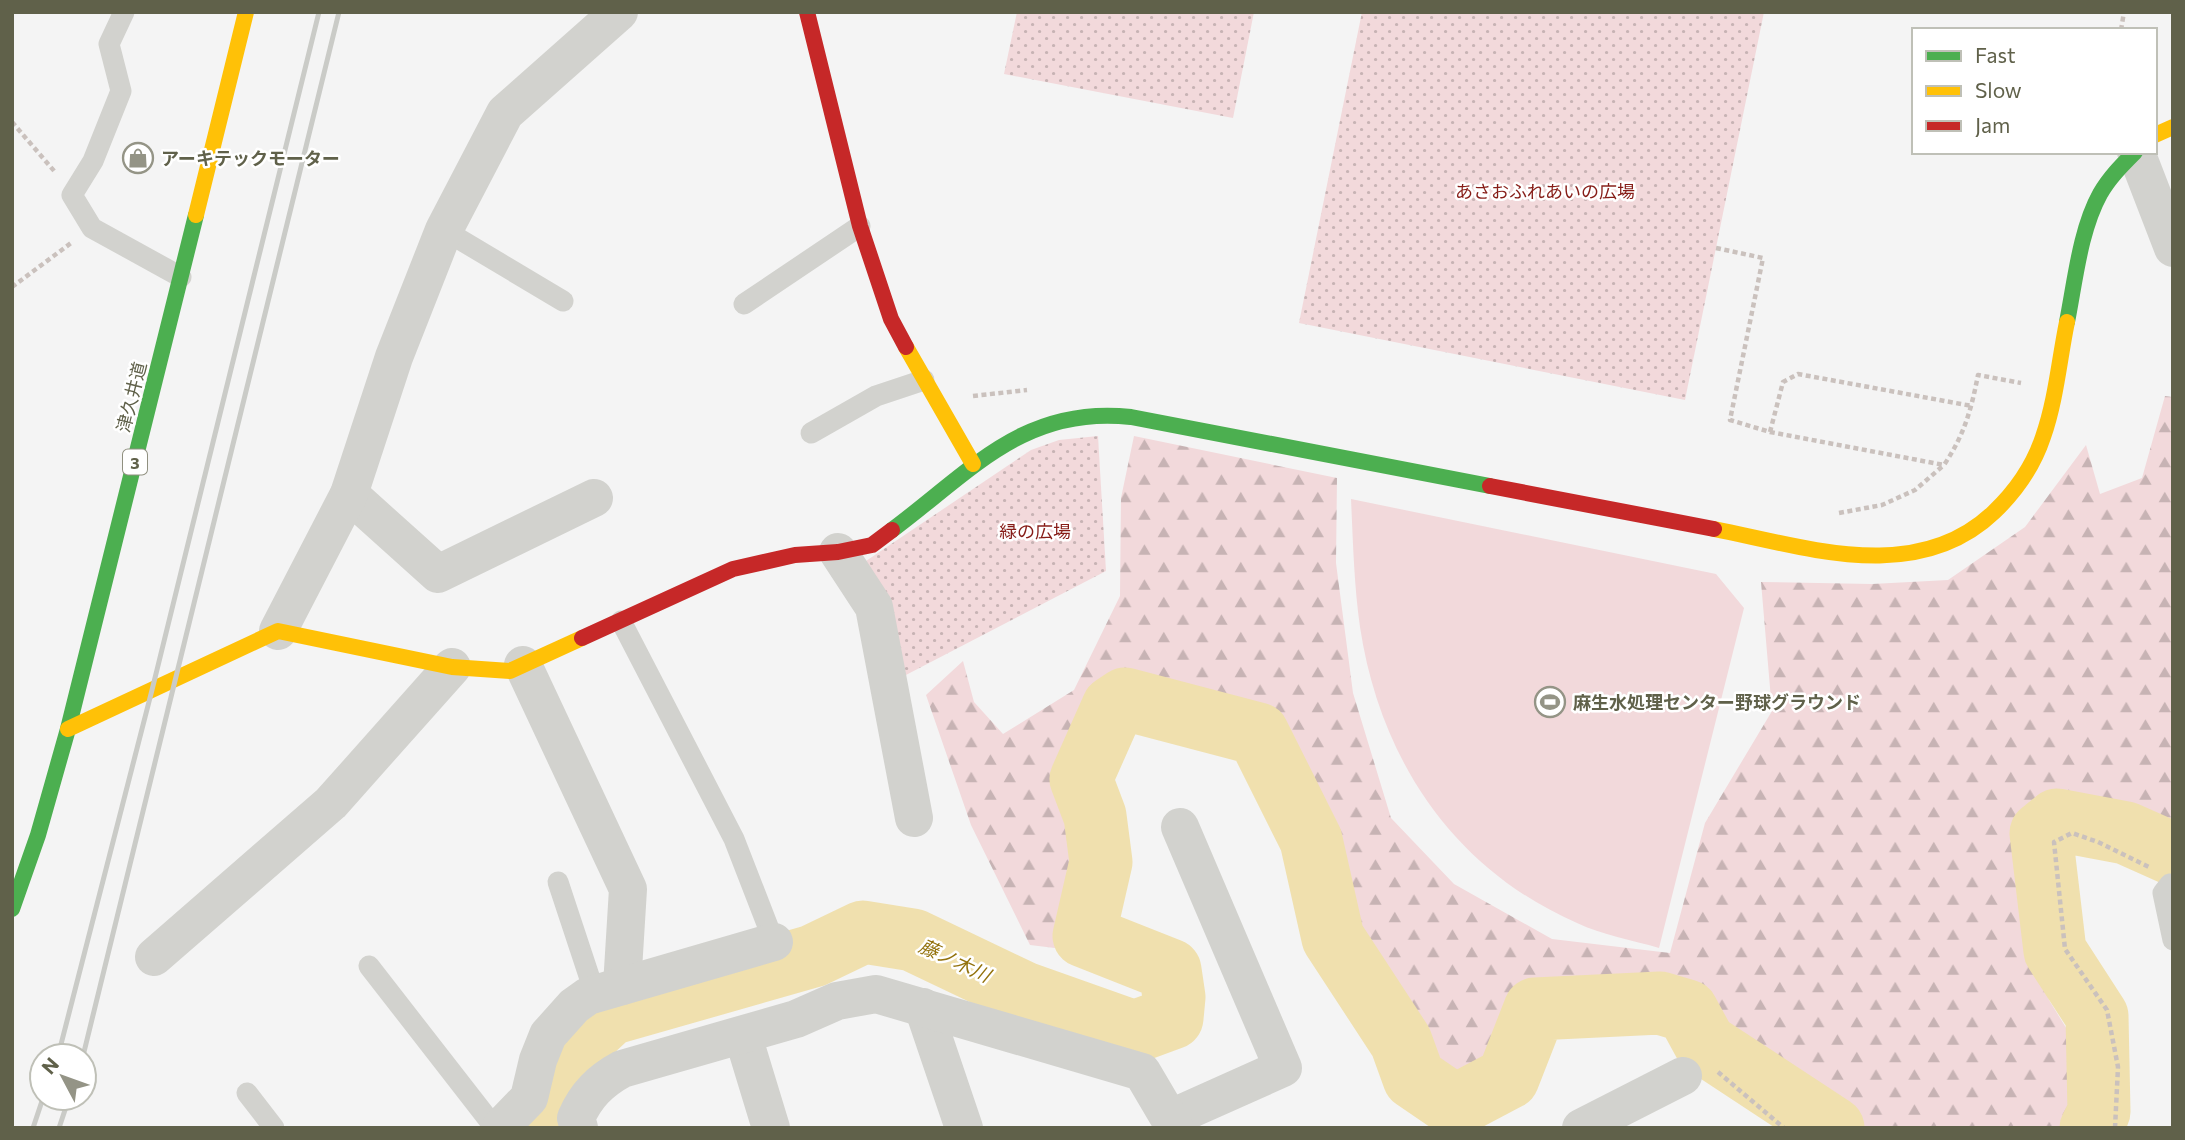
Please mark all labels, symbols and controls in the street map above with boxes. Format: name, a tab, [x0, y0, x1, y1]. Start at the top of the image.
legend	[1912, 28, 2157, 154]
text: Fast	[1975, 42, 2016, 67]
text: Slow	[1975, 77, 2022, 102]
text: Jam	[1975, 112, 2010, 137]
shop icon: アーキテックモーター	[121, 141, 155, 175]
place label: アーキテックモーター	[161, 147, 340, 169]
park label: あさおふれあいの広場	[1455, 180, 1635, 202]
street label: 津久井道	[112, 359, 150, 435]
road number: 3	[123, 449, 147, 475]
park label: 緑の広場	[999, 520, 1071, 542]
sports icon: 麻生水処理センター野球グラウンド	[1533, 685, 1567, 719]
place label: 麻生水処理センター野球グラウンド	[1573, 691, 1861, 713]
water label: 藤ノ木川	[916, 934, 996, 987]
north arrow	[28, 1042, 98, 1112]
text: N	[36, 1053, 63, 1078]

